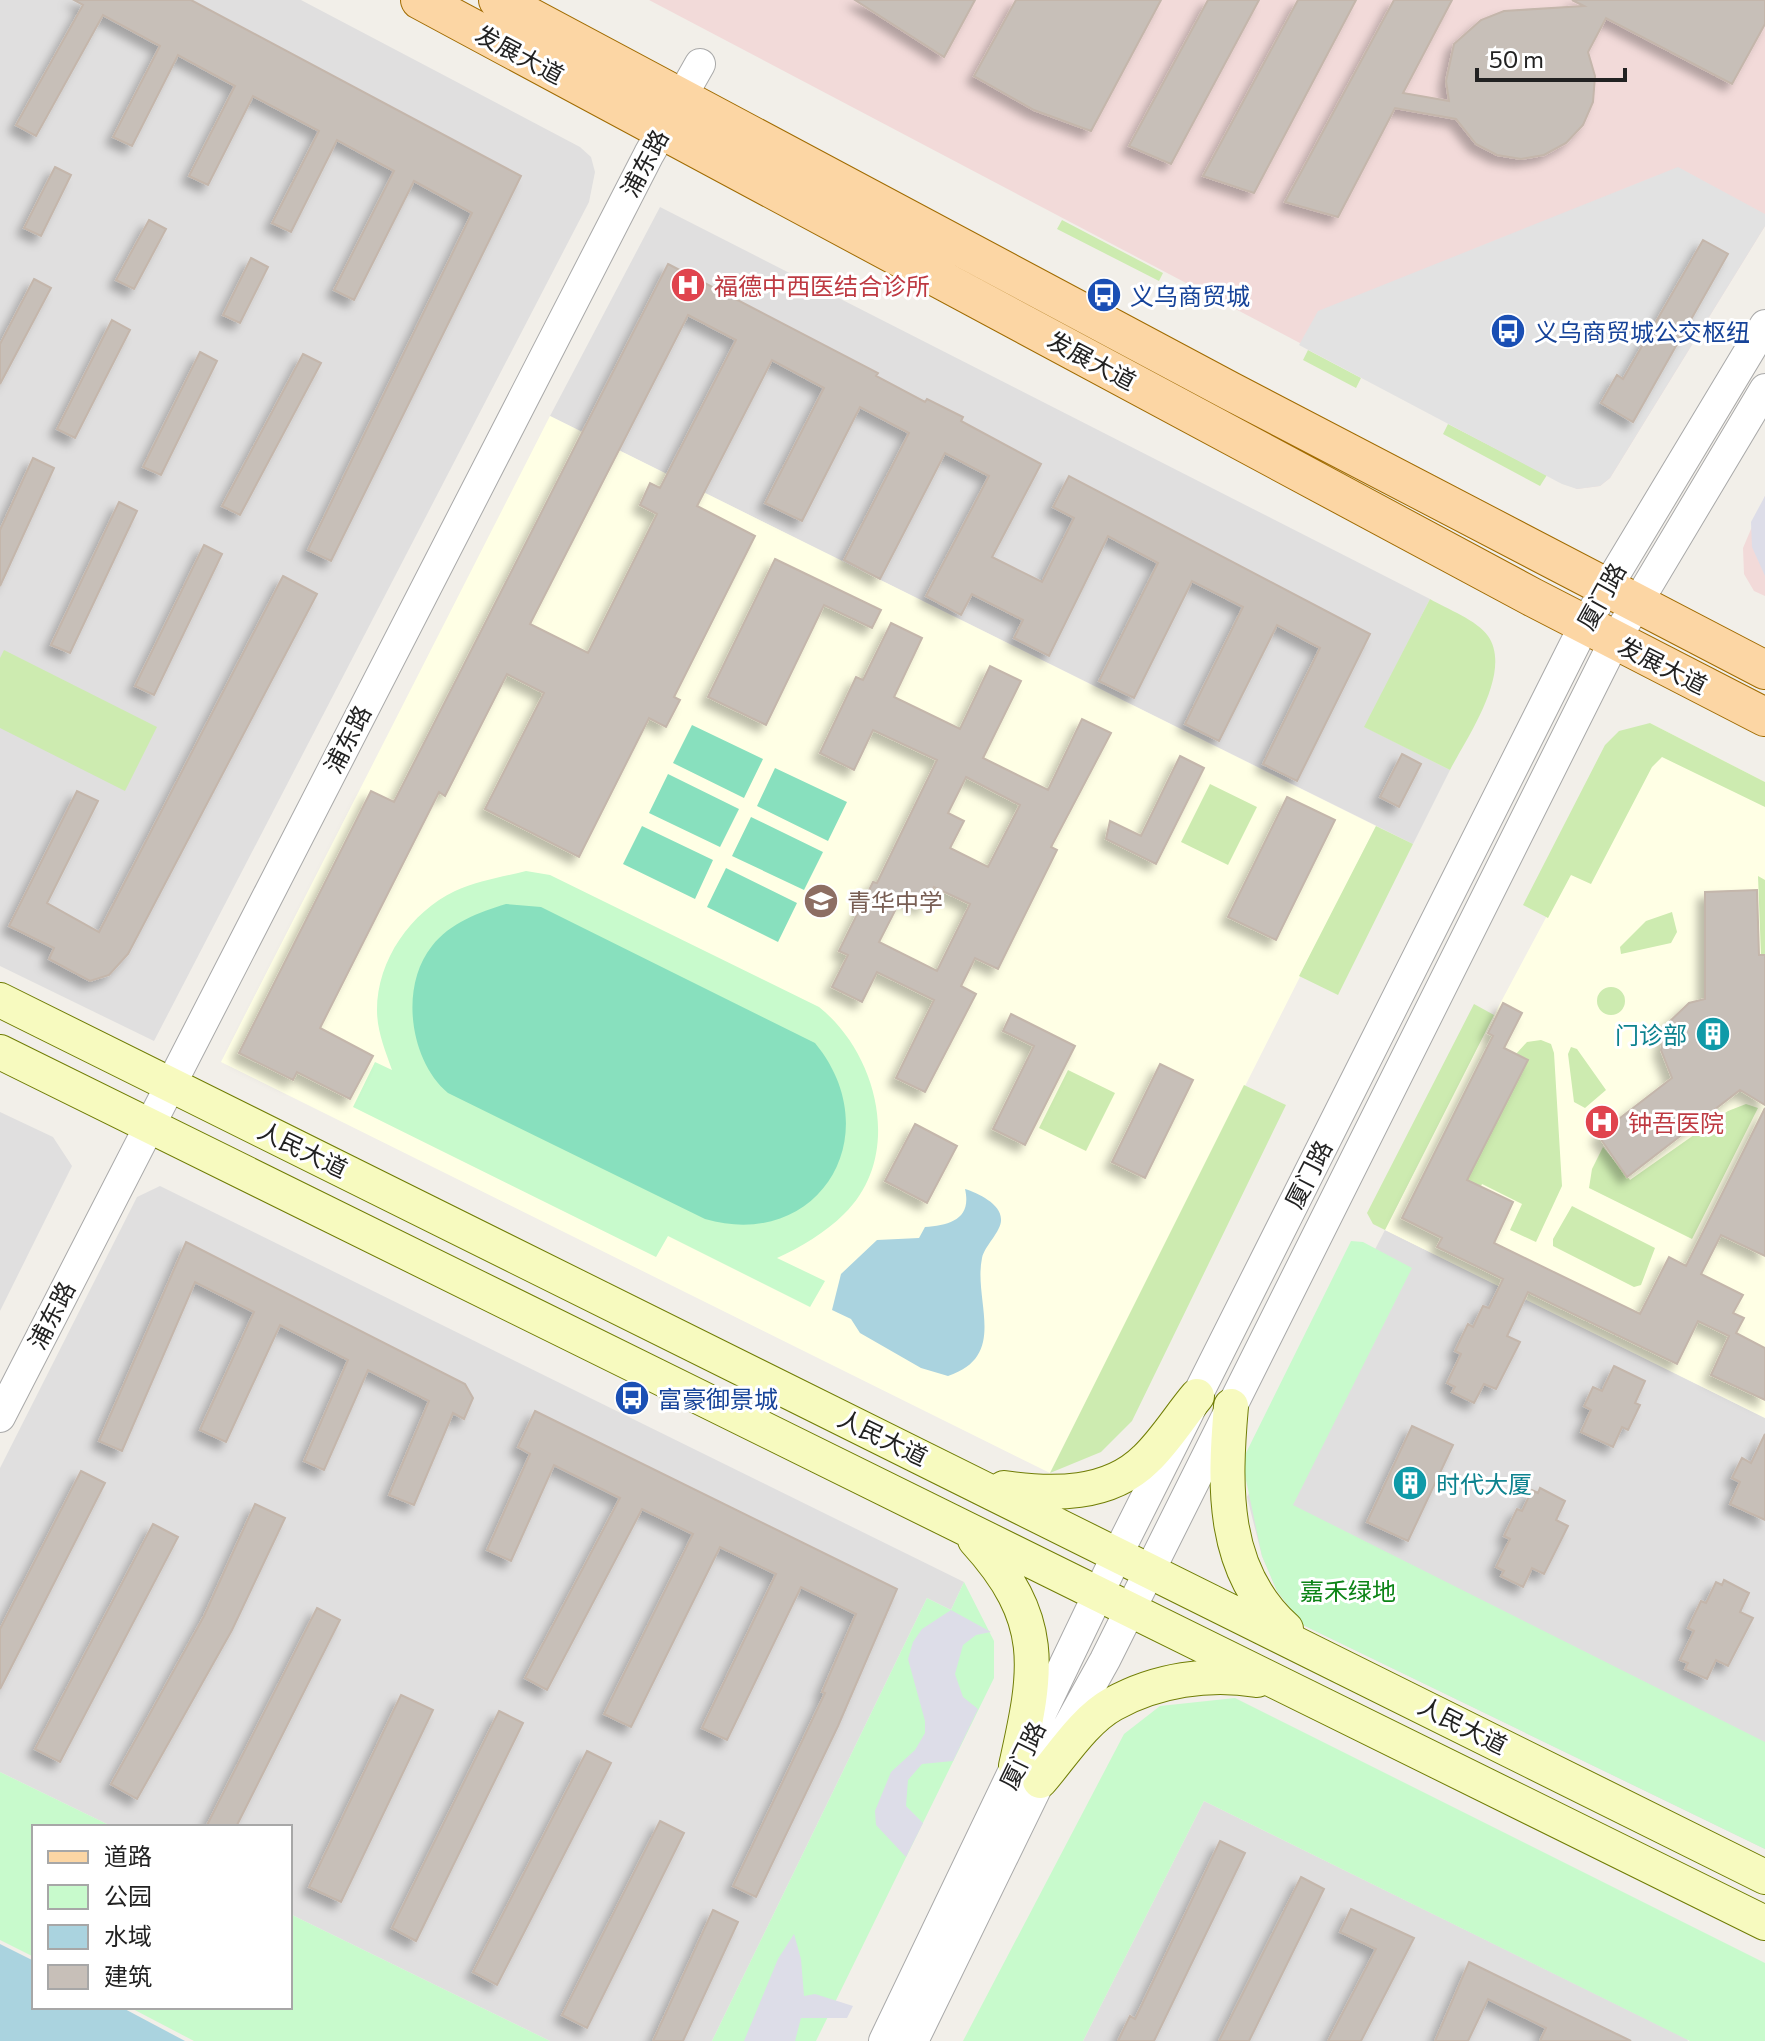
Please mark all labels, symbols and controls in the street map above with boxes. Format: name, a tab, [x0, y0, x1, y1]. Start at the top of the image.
street label: 发展大道	[471, 19, 569, 89]
scale bar	[1477, 32, 1625, 82]
text: 50 m	[1489, 44, 1544, 73]
street label: 浦东路	[614, 124, 674, 202]
hospital icon: 福德中西医结合诊所	[669, 266, 707, 304]
place label: 福德中西医结合诊所	[714, 271, 930, 300]
bus stop icon: 义乌商贸城	[1085, 276, 1123, 314]
place label: 义乌商贸城	[1130, 281, 1250, 310]
bus stop icon: 义乌商贸城公交枢纽	[1489, 312, 1527, 350]
place label: 义乌商贸城公交枢纽	[1534, 317, 1750, 346]
street label: 发展大道	[1043, 325, 1141, 395]
street label: 厦门路	[1571, 557, 1631, 635]
street label: 发展大道	[1614, 630, 1712, 700]
street label: 浦东路	[318, 700, 376, 778]
school or university icon: 青华中学	[802, 882, 840, 920]
place label: 青华中学	[847, 887, 943, 916]
building icon: 门诊部	[1694, 1015, 1732, 1053]
place label: 门诊部	[1615, 1020, 1687, 1049]
hospital icon: 钟吾医院	[1583, 1103, 1621, 1141]
place label: 钟吾医院	[1628, 1108, 1724, 1137]
street label: 人民大道	[254, 1115, 352, 1183]
street label: 厦门路	[1279, 1135, 1337, 1213]
street label: 浦东路	[22, 1276, 80, 1354]
bus stop icon: 富豪御景城	[613, 1379, 651, 1417]
place label: 富豪御景城	[658, 1384, 778, 1413]
street label: 人民大道	[834, 1403, 932, 1471]
building icon: 时代大厦	[1391, 1464, 1429, 1502]
place label: 时代大厦	[1436, 1469, 1532, 1498]
park label: 嘉禾绿地	[1300, 1576, 1396, 1605]
street label: 人民大道	[1414, 1690, 1512, 1760]
street label: 厦门路	[993, 1716, 1051, 1794]
legend	[32, 1825, 292, 2009]
text: 道路	[104, 1841, 152, 1870]
text: 公园	[104, 1881, 152, 1910]
text: 水域	[104, 1921, 152, 1950]
text: 建筑	[104, 1961, 152, 1990]

